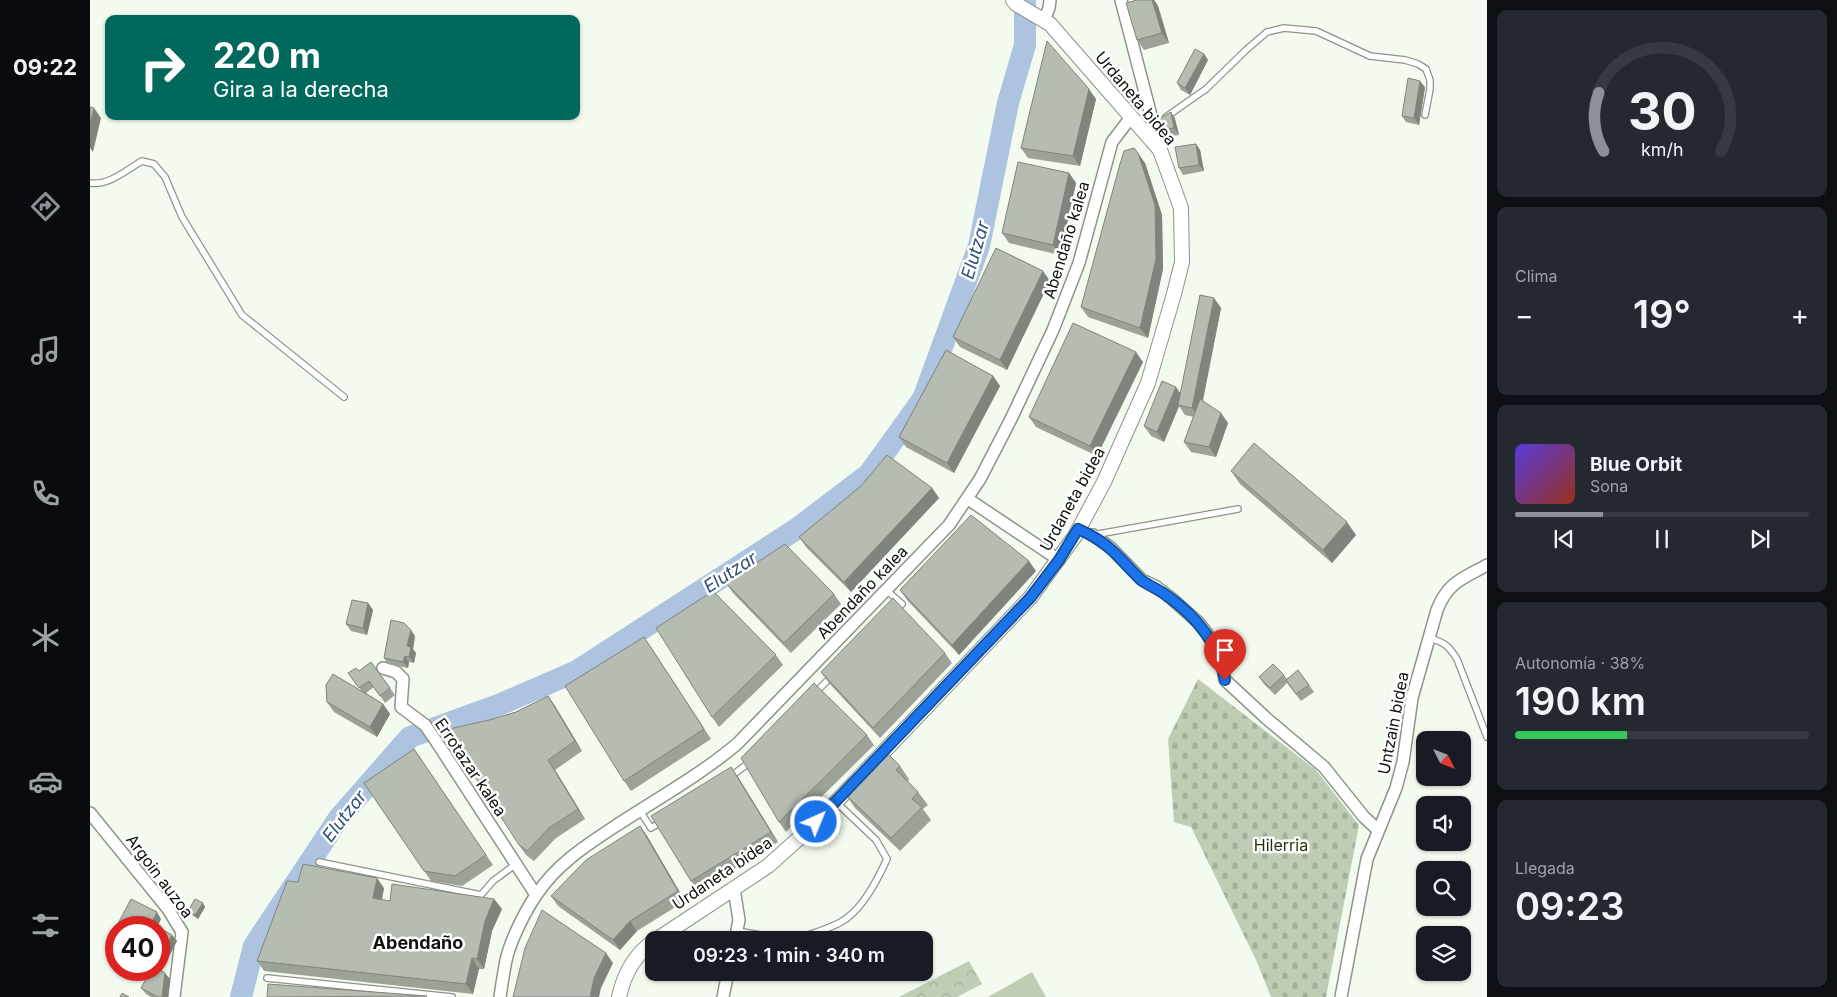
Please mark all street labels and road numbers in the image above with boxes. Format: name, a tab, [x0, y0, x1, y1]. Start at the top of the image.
street label: Urdaneta bidea	[1091, 47, 1181, 149]
street label: Abendaño kalea	[1039, 179, 1093, 301]
street label: Urdaneta bidea	[1035, 443, 1109, 555]
street label: Abendaño kalea	[812, 541, 912, 643]
street label: Untzain bidea	[1373, 670, 1413, 776]
street label: Errotazar kalea	[431, 714, 511, 820]
street label: Argoin auzoa	[122, 830, 198, 922]
street label: Urdaneta bidea	[668, 832, 776, 914]

